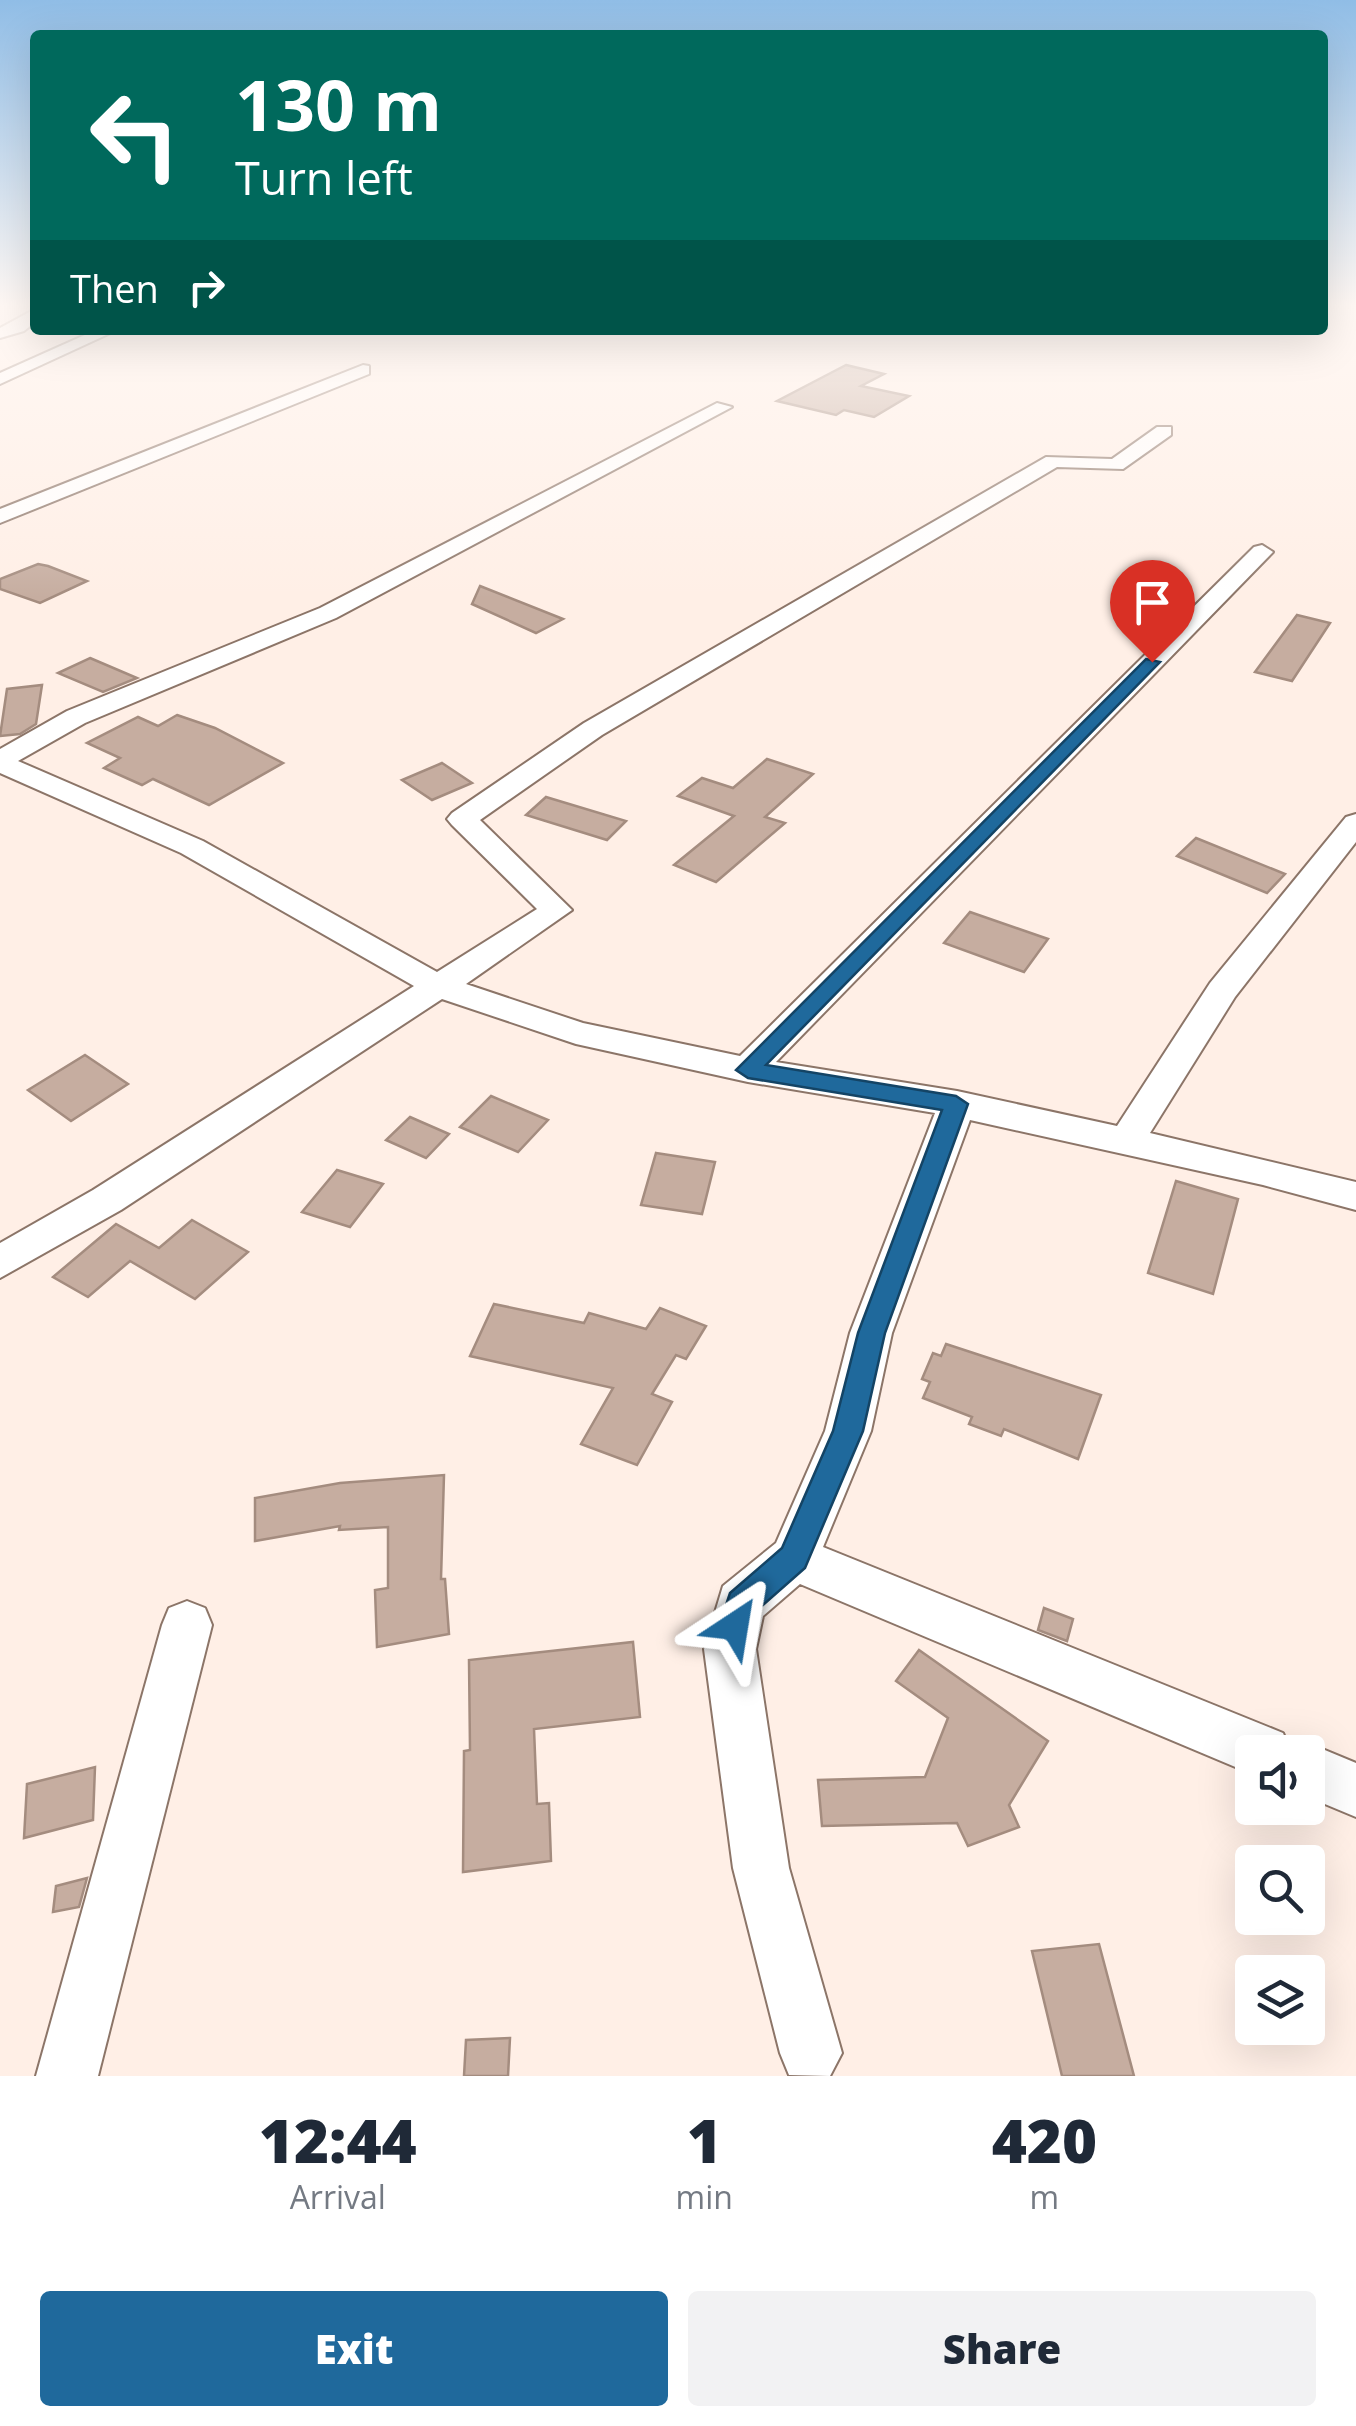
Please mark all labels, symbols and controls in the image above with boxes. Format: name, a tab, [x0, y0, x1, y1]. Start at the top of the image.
text: 130 m	[235, 56, 442, 152]
icon: left	[70, 70, 200, 200]
text: Turn left	[235, 147, 413, 208]
icon: right	[179, 260, 234, 315]
text: Then	[70, 262, 159, 314]
pin	[1110, 560, 1195, 663]
icon: arrive	[1125, 575, 1180, 630]
position arrow	[683, 1574, 787, 1678]
map controls	[1235, 1735, 1325, 2045]
button: sound	[1235, 1735, 1325, 1825]
button: search	[1235, 1845, 1325, 1935]
button: layers	[1235, 1955, 1325, 2045]
text: 12:44	[259, 2099, 417, 2181]
text: 1	[687, 2099, 722, 2181]
text: 420	[992, 2099, 1097, 2181]
text: Arrival	[290, 2175, 386, 2218]
text: min	[676, 2175, 733, 2218]
text: m	[1030, 2175, 1059, 2218]
button: Exit	[40, 2291, 668, 2406]
button: Share	[688, 2291, 1316, 2406]

